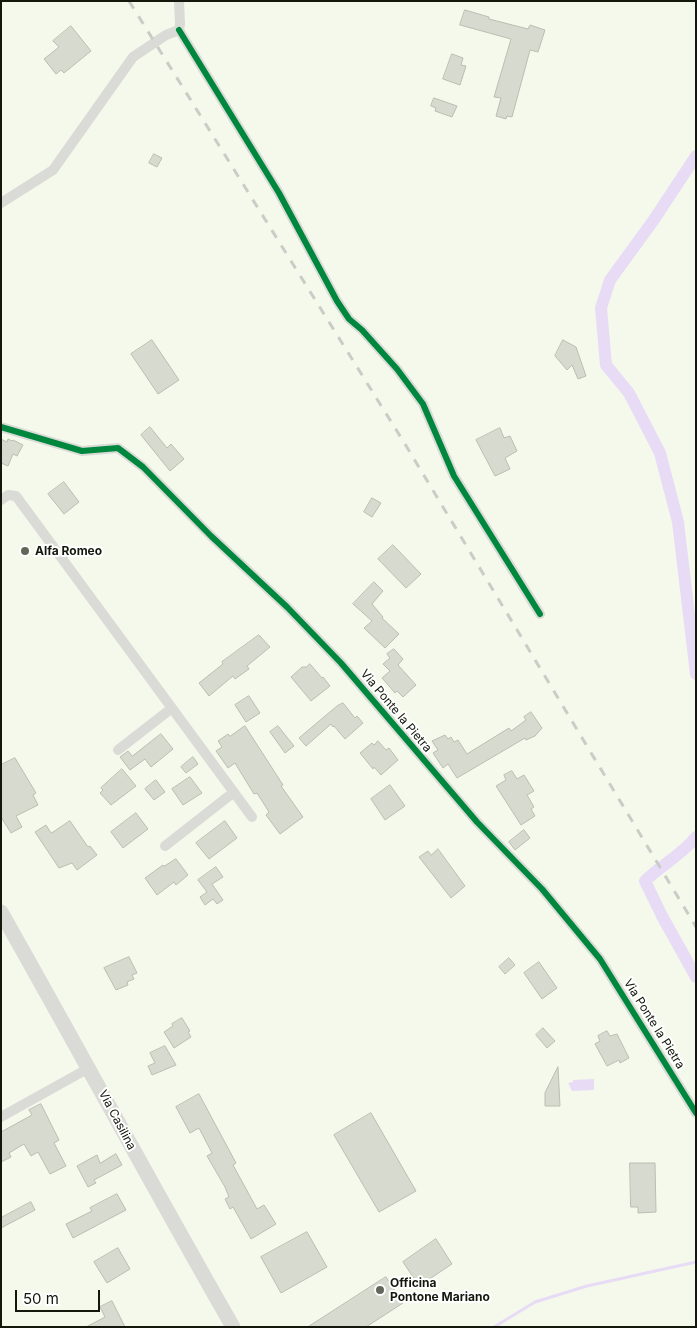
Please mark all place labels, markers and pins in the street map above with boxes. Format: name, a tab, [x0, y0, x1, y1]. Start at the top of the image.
place label: Alfa Romeo	[35, 544, 102, 558]
marker: Alfa Romeo	[19, 545, 31, 557]
place label: Officina Pontone Mariano	[390, 1276, 490, 1304]
marker: Officina Pontone Mariano	[374, 1284, 386, 1296]

